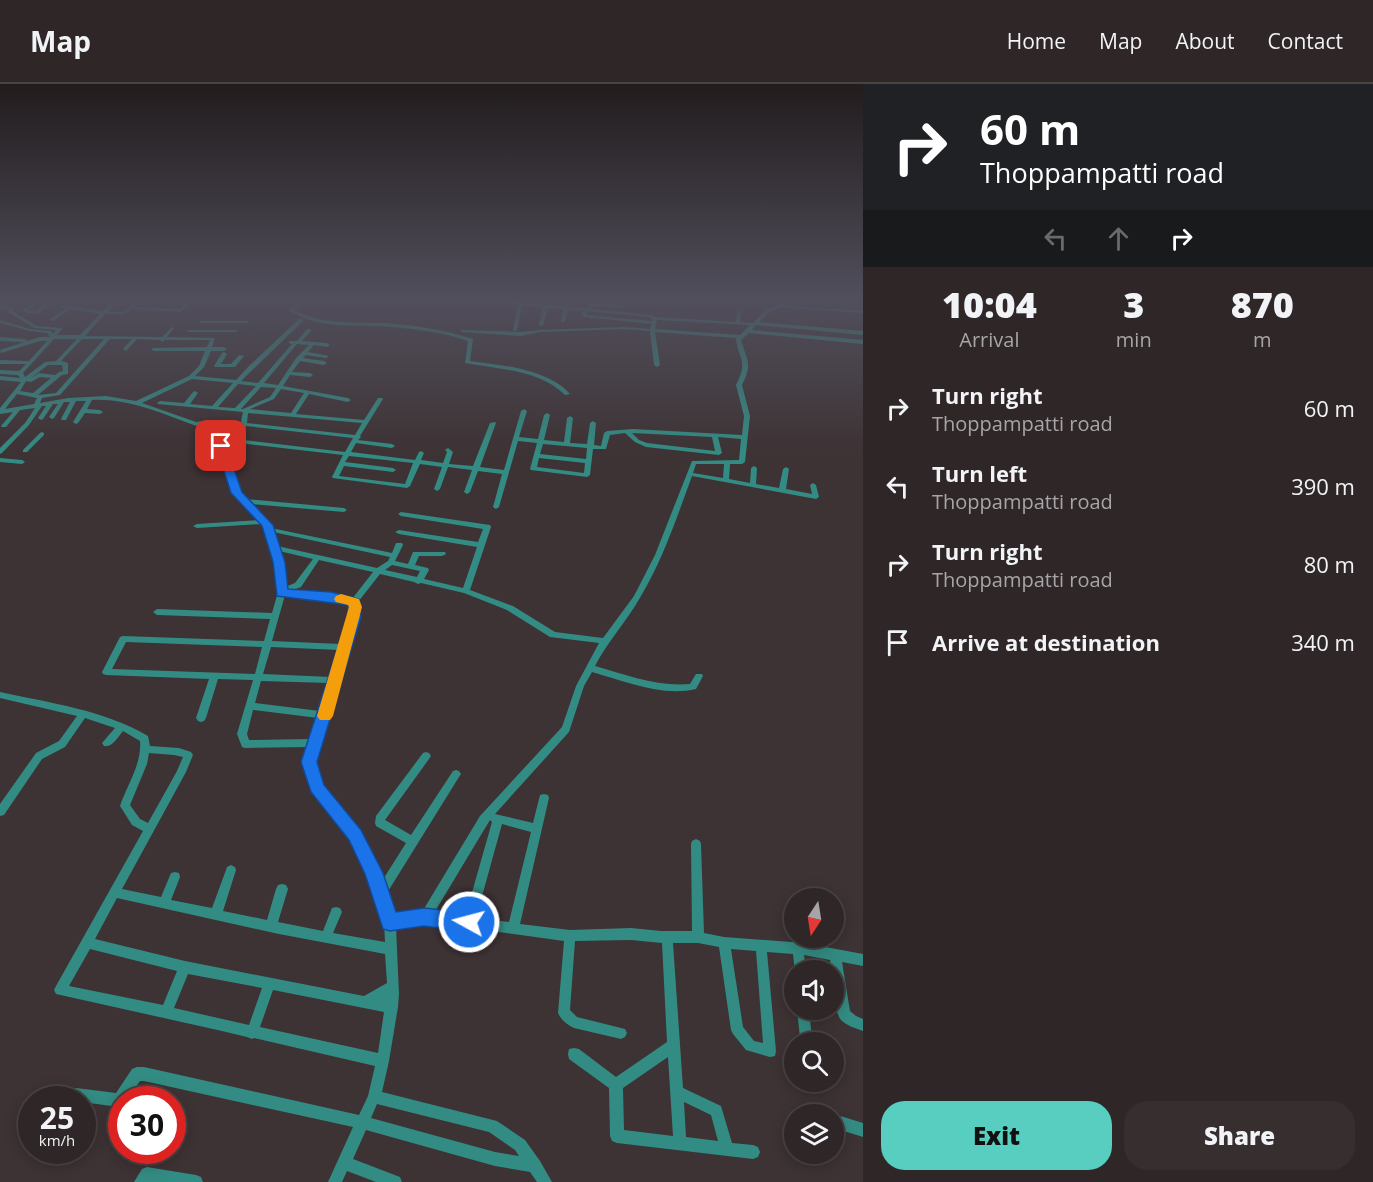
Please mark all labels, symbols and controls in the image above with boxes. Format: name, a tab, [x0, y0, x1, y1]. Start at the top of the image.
text: Map	[30, 22, 91, 60]
text: Home	[1007, 27, 1066, 55]
text: Map	[1099, 27, 1142, 55]
text: About	[1175, 27, 1235, 55]
text: Contact	[1268, 27, 1343, 55]
text: 60 m	[980, 100, 1080, 157]
icon: right	[881, 108, 959, 186]
text: Thoppampatti road	[980, 154, 1224, 191]
icon: left	[1039, 222, 1072, 255]
icon: ahead	[1102, 222, 1135, 255]
icon: right	[1165, 222, 1198, 255]
text: 10:04	[942, 280, 1037, 329]
text: 3	[1123, 280, 1144, 329]
text: 870	[1231, 280, 1294, 329]
text: Arrival	[959, 326, 1020, 353]
text: min	[1116, 326, 1152, 353]
text: m	[1253, 326, 1272, 353]
text: Turn right	[932, 380, 1043, 410]
icon: right	[881, 392, 914, 425]
text: 60 m	[1304, 393, 1355, 423]
text: Thoppampatti road	[932, 410, 1113, 437]
pin	[195, 420, 246, 471]
icon: arrive	[204, 429, 237, 462]
text: Turn left	[932, 458, 1027, 488]
icon: left	[881, 470, 914, 503]
text: 390 m	[1291, 471, 1355, 501]
text: Thoppampatti road	[932, 488, 1113, 515]
text: Turn right	[932, 536, 1043, 566]
icon: right	[881, 548, 914, 581]
text: 80 m	[1304, 549, 1355, 579]
text: Thoppampatti road	[932, 566, 1113, 593]
icon: arrive	[881, 626, 914, 659]
text: Arrive at destination	[932, 627, 1160, 657]
text: 340 m	[1291, 627, 1355, 657]
north arrow	[784, 888, 844, 948]
map controls	[784, 888, 844, 1164]
position arrow	[437, 890, 501, 954]
button: sound	[784, 960, 844, 1020]
button: search	[784, 1032, 844, 1092]
speed limit sign: 30	[108, 1086, 186, 1164]
text: 25	[40, 1097, 74, 1138]
button: Exit	[881, 1101, 1112, 1170]
button: Share	[1124, 1101, 1355, 1170]
button: layers	[784, 1104, 844, 1164]
text: km/h	[39, 1130, 75, 1150]

